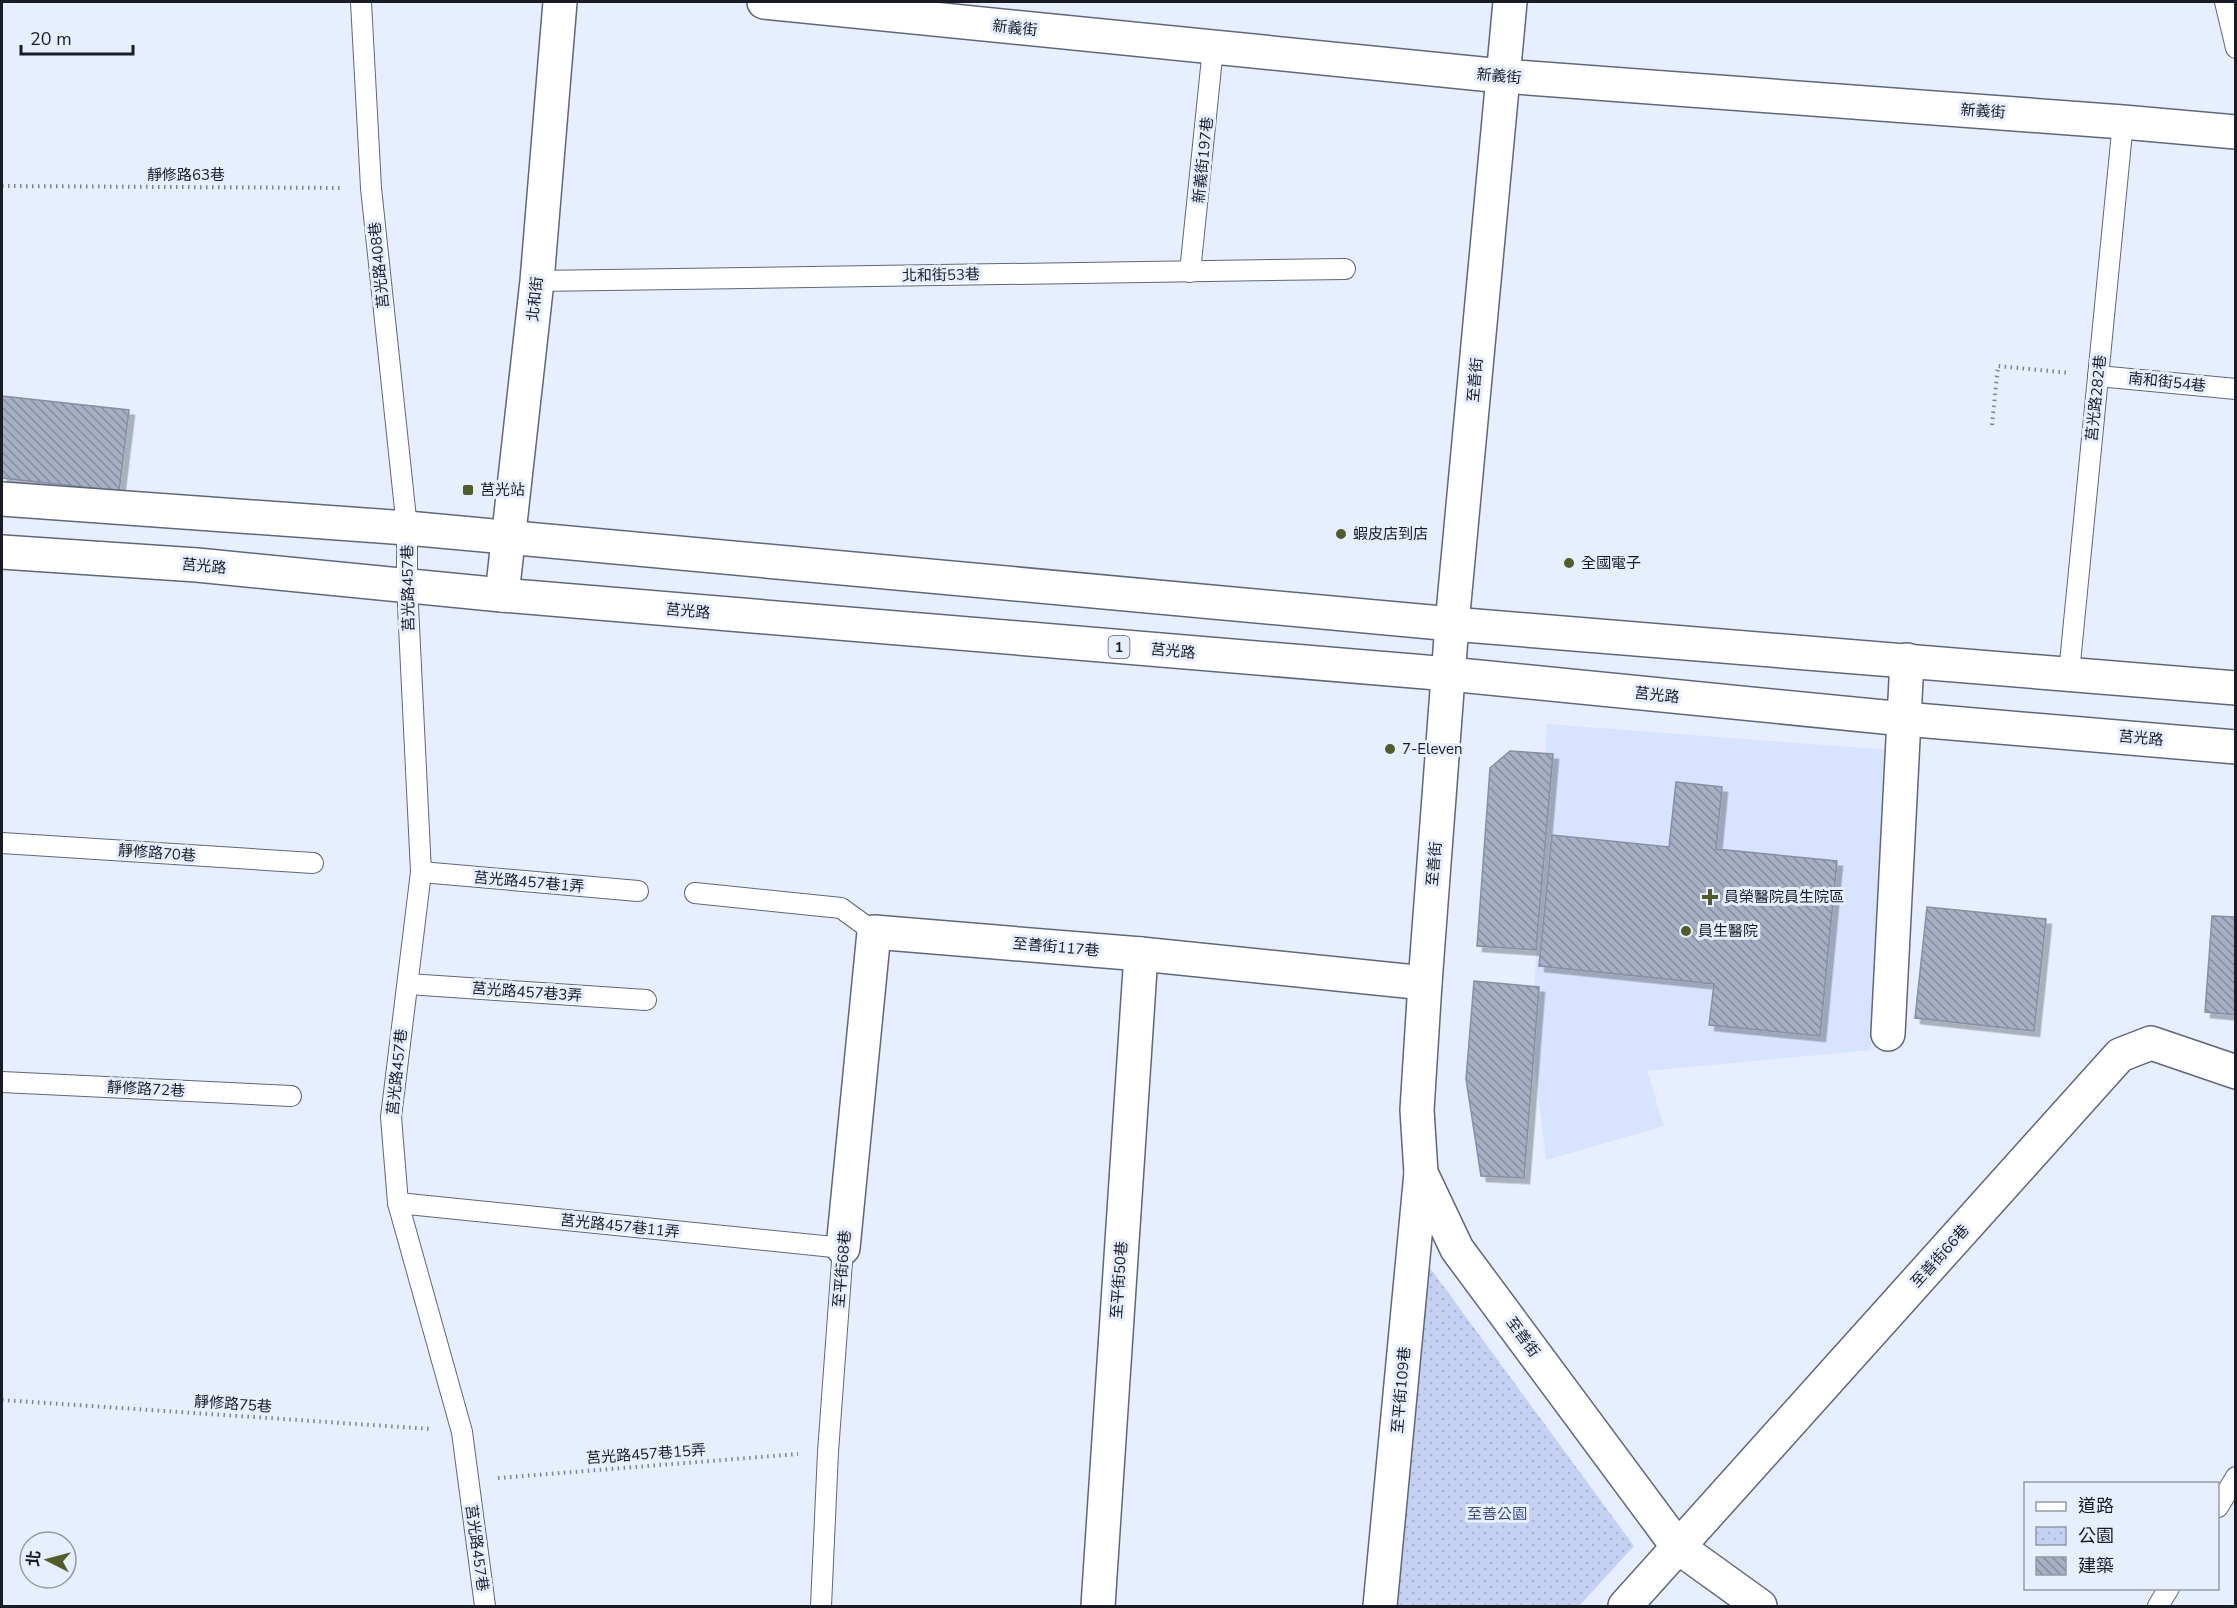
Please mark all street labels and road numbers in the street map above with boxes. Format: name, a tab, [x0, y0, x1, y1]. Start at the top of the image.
street label: 新義街	[992, 16, 1038, 40]
street label: 新義街	[1476, 64, 1522, 88]
street label: 新義街	[1960, 99, 2006, 123]
street label: 新義街197巷	[1189, 116, 1217, 204]
street label: 靜修路63巷	[147, 165, 225, 185]
street label: 莒光路408巷	[365, 221, 393, 309]
street label: 北和街53巷	[902, 264, 980, 286]
street label: 北和街	[523, 276, 547, 322]
street label: 莒光路282巷	[2082, 354, 2110, 442]
street label: 至善街	[1463, 357, 1487, 403]
street label: 南和街54巷	[2127, 368, 2207, 396]
street label: 莒光路457巷	[397, 544, 419, 632]
street label: 莒光路	[181, 554, 227, 578]
street label: 莒光路	[665, 599, 711, 623]
road number: 1	[1108, 636, 1130, 658]
street label: 莒光路	[1150, 639, 1196, 663]
street label: 莒光路	[1634, 683, 1680, 707]
street label: 莒光路	[2118, 726, 2164, 750]
street label: 靜修路70巷	[117, 840, 197, 866]
street label: 至善街	[1422, 841, 1446, 887]
street label: 莒光路457巷1弄	[473, 867, 585, 897]
street label: 至善街117巷	[1012, 933, 1100, 961]
street label: 莒光路457巷3弄	[471, 978, 583, 1006]
street label: 莒光路457巷	[383, 1028, 411, 1116]
street label: 靜修路72巷	[107, 1077, 185, 1101]
street label: 莒光路457巷11弄	[559, 1210, 681, 1242]
street label: 至善街66巷	[1906, 1220, 1974, 1292]
street label: 至平街68巷	[829, 1229, 855, 1309]
street label: 至平街50巷	[1106, 1240, 1132, 1320]
street label: 至善街	[1502, 1313, 1544, 1361]
street label: 至平街109巷	[1387, 1346, 1415, 1434]
street label: 靜修路75巷	[193, 1391, 273, 1417]
street label: 莒光路457巷15弄	[585, 1440, 707, 1468]
street label: 莒光路457巷	[461, 1504, 493, 1592]

